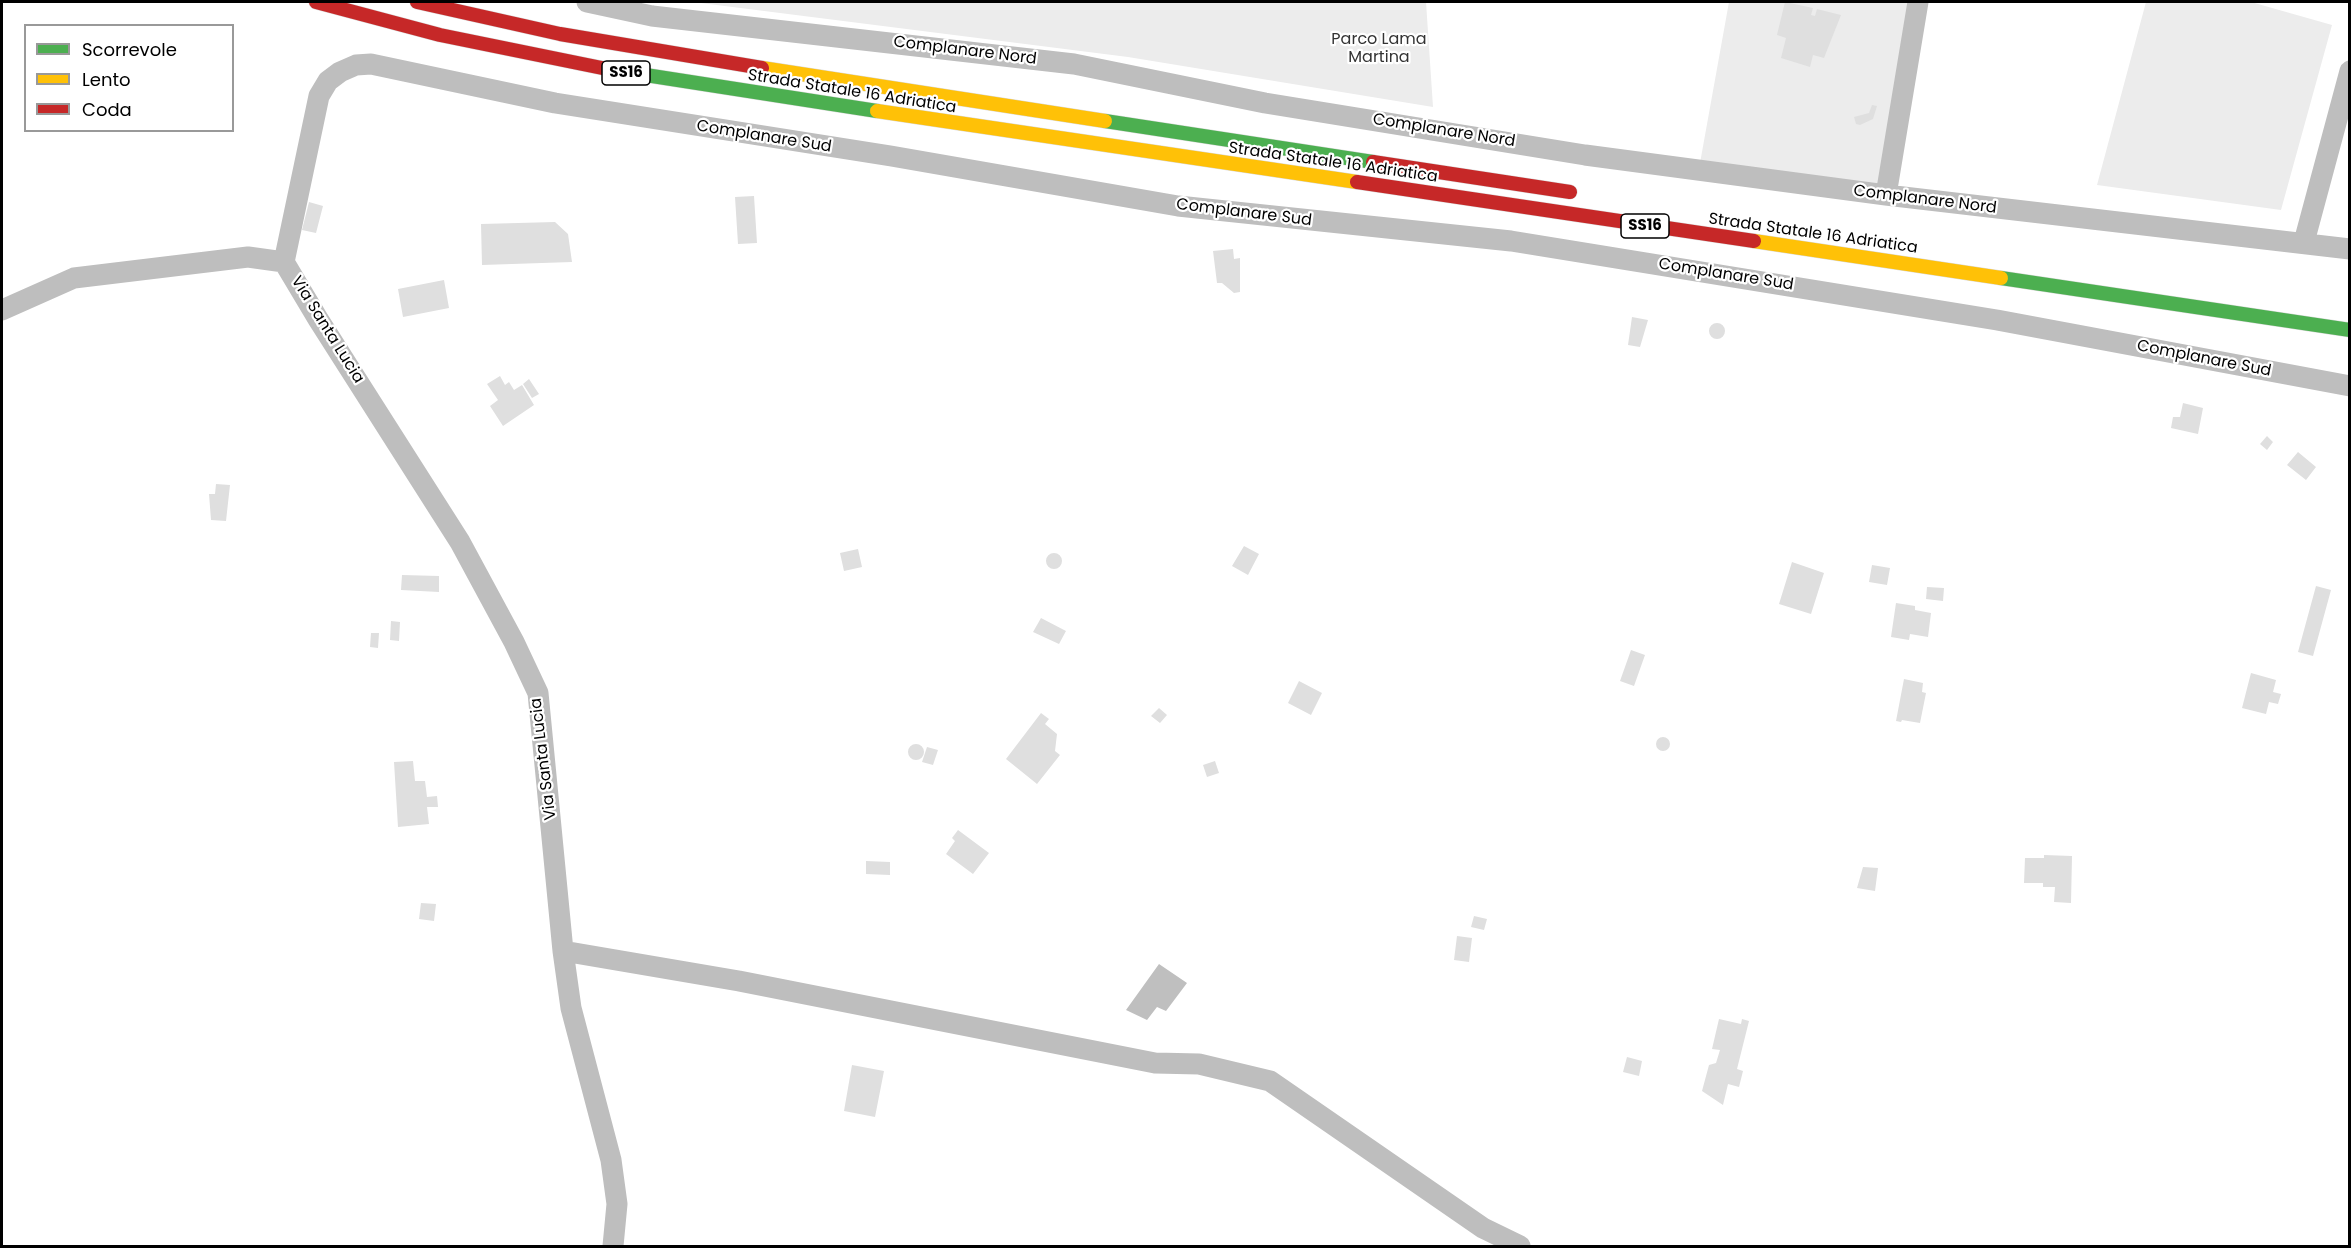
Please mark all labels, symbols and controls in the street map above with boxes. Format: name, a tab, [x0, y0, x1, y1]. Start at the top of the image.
legend	[24, 24, 234, 132]
park label: Parco Lama Martina	[1331, 30, 1427, 68]
street label: Complanare Nord	[892, 33, 1038, 69]
text: Scorrevole	[82, 37, 177, 62]
road number: SS16	[602, 61, 650, 85]
street label: Strada Statale 16 Adriatica	[746, 66, 958, 118]
text: Lento	[82, 67, 131, 92]
text: Coda	[82, 97, 132, 122]
street label: Complanare Nord	[1371, 110, 1517, 152]
street label: Complanare Sud	[695, 117, 833, 157]
street label: Strada Statale 16 Adriatica	[1227, 139, 1439, 187]
street label: Complanare Nord	[1852, 182, 1998, 218]
street label: Complanare Sud	[1175, 195, 1313, 231]
street label: Strada Statale 16 Adriatica	[1707, 210, 1919, 258]
road number: SS16	[1621, 214, 1669, 238]
street label: Complanare Sud	[1657, 255, 1795, 295]
street label: Via Santa Lucia	[286, 273, 368, 387]
street label: Complanare Sud	[2135, 337, 2273, 381]
street label: Via Santa Lucia	[527, 697, 561, 821]

